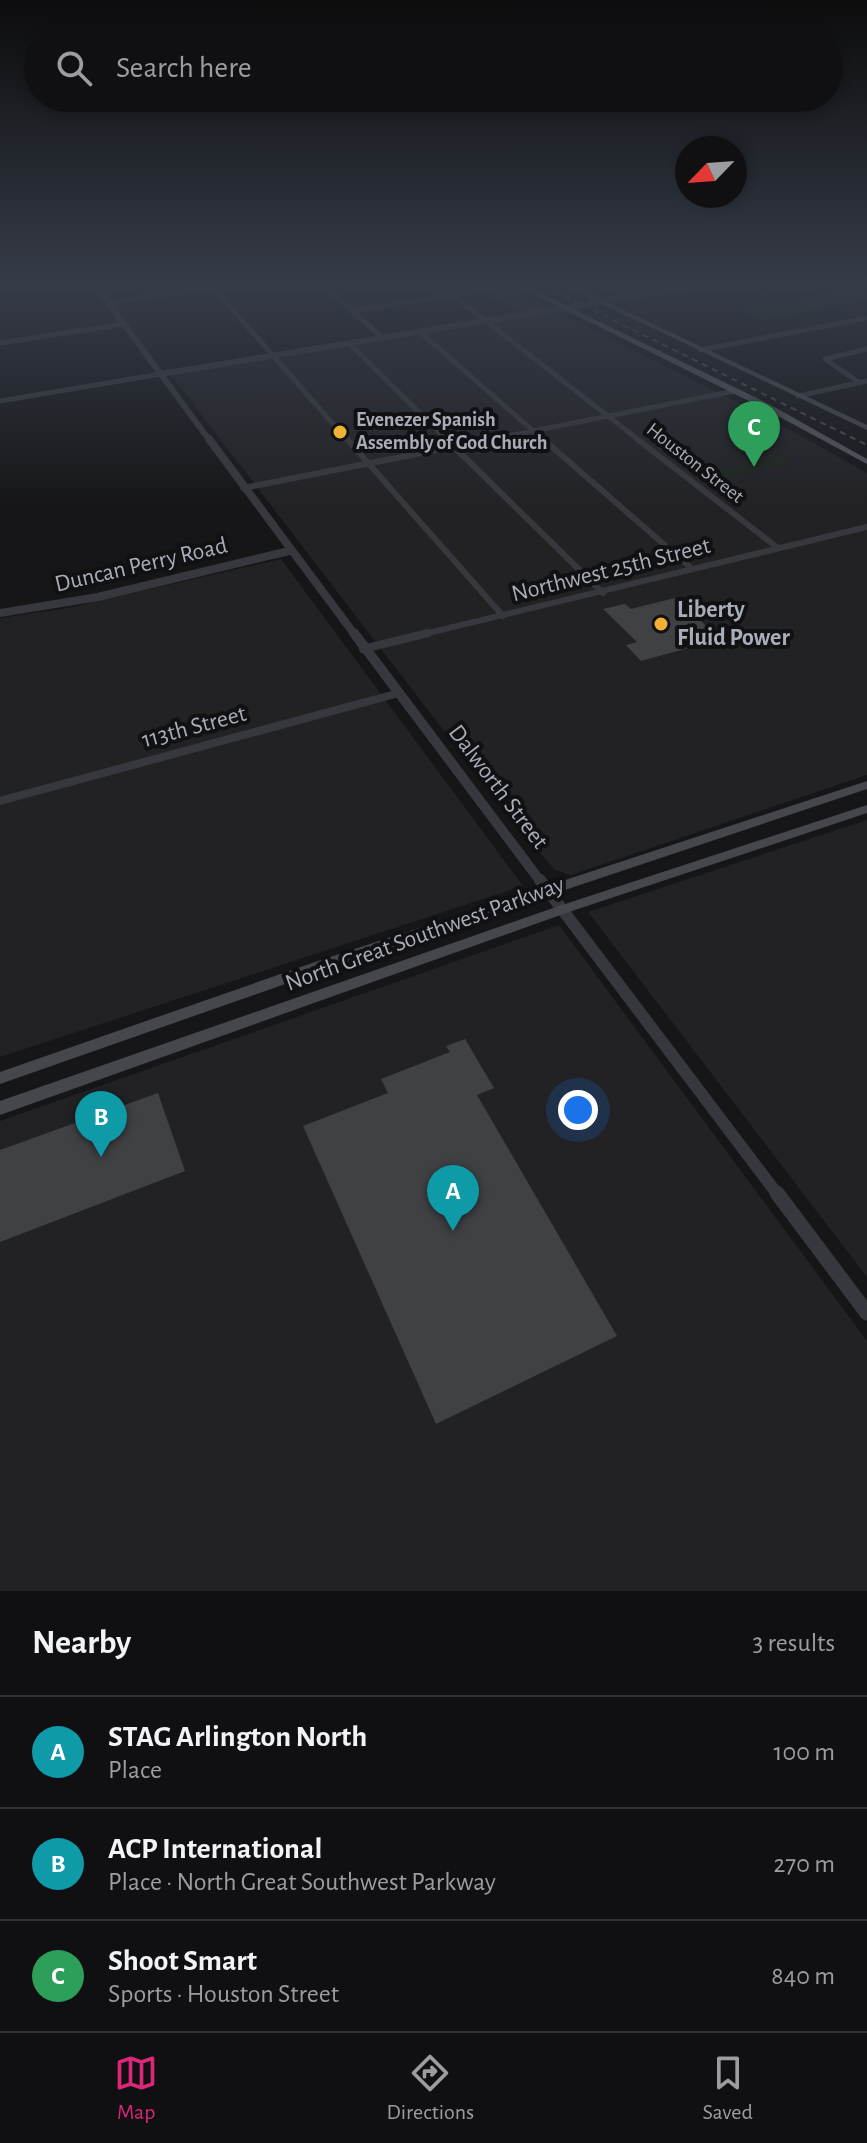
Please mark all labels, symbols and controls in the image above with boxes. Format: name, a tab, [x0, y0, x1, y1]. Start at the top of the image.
search box	[24, 24, 843, 112]
icon: search	[52, 46, 96, 90]
text: Search here	[116, 53, 252, 83]
north arrow	[675, 136, 747, 208]
pin: C	[728, 401, 780, 467]
place label: Evenezer Spanish Assembly of God Church	[356, 410, 547, 453]
street label: Houston Street	[643, 419, 748, 507]
marker: Evenezer Spanish Assembly of God Church	[331, 423, 349, 441]
street label: Duncan Perry Road	[52, 533, 230, 597]
street label: Northwest 25th Street	[509, 534, 713, 606]
place label: Liberty Fluid Power	[677, 598, 790, 650]
marker: Liberty Fluid Power	[652, 615, 670, 633]
street label: 113th Street	[139, 701, 249, 752]
street label: Dalworth Street	[444, 721, 552, 854]
street label: North Great Southwest Parkway	[282, 872, 568, 996]
your location	[558, 1090, 598, 1130]
pin: B	[75, 1091, 127, 1157]
pin: A	[427, 1165, 479, 1231]
text: Nearby	[32, 1626, 131, 1660]
text: 3 results	[752, 1630, 835, 1656]
text: STAG Arlington North	[108, 1722, 367, 1752]
text: A	[50, 1739, 66, 1765]
text: 100 m	[774, 1739, 835, 1765]
text: Place	[108, 1757, 162, 1783]
text: ACP International	[108, 1834, 322, 1864]
text: B	[50, 1851, 66, 1877]
text: 270 m	[774, 1851, 835, 1877]
text: Place · North Great Southwest Parkway	[108, 1869, 496, 1895]
text: Shoot Smart	[108, 1946, 257, 1976]
text: C	[51, 1963, 65, 1989]
text: 840 m	[771, 1963, 835, 1989]
text: Sports · Houston Street	[108, 1981, 339, 2007]
tab: Map	[114, 2051, 158, 2125]
tab: Directions	[386, 2051, 474, 2125]
tab: Saved	[702, 2051, 753, 2125]

